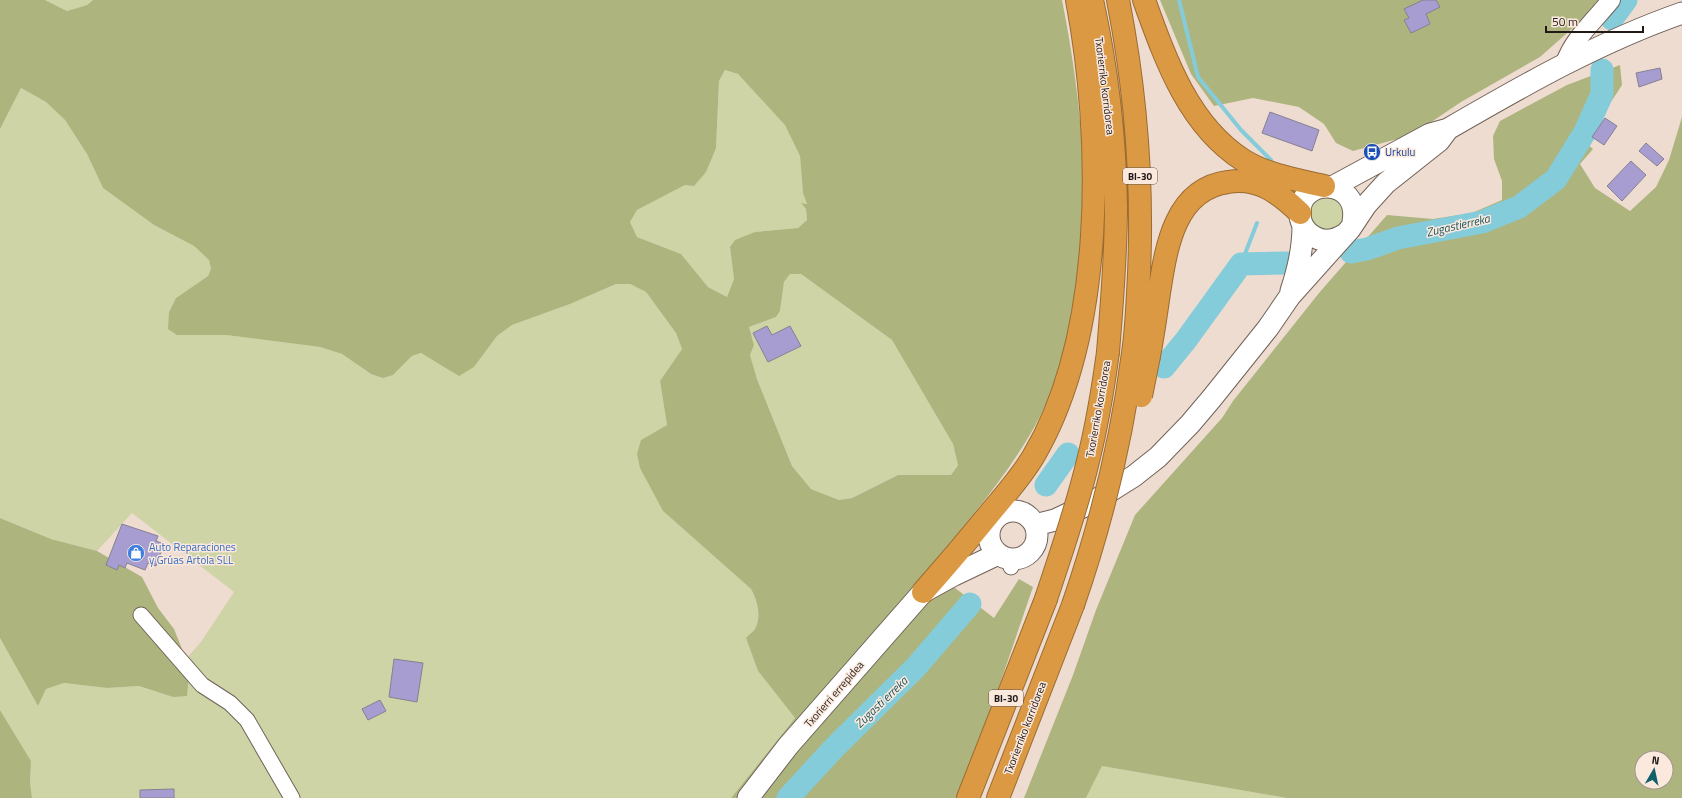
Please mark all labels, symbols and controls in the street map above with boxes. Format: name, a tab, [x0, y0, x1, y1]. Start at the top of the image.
scale bar	[1546, 8, 1643, 34]
text: 50 m	[1552, 12, 1578, 31]
street label: Txorierriko korridorea	[1091, 36, 1119, 136]
bus stop icon: Urkulu	[1362, 142, 1382, 162]
place label: Urkulu	[1385, 144, 1416, 160]
road number: BI-30	[1123, 168, 1157, 184]
water label: Zugastierreka	[1424, 208, 1493, 242]
street label: Txorierriko korridorea	[1082, 359, 1114, 459]
place label: Auto Reparaciones y Grúas Artola SLL	[149, 539, 236, 568]
shop icon: Auto Reparaciones y Grúas Artola SLL	[126, 543, 146, 563]
street label: Txorierri errepidea	[801, 657, 868, 731]
water label: Zugasti erreka	[850, 671, 912, 732]
street label: Txorierriko korridorea	[1000, 679, 1050, 777]
road number: BI-30	[989, 690, 1023, 706]
north arrow	[1634, 750, 1674, 790]
text: N	[1651, 752, 1661, 769]

